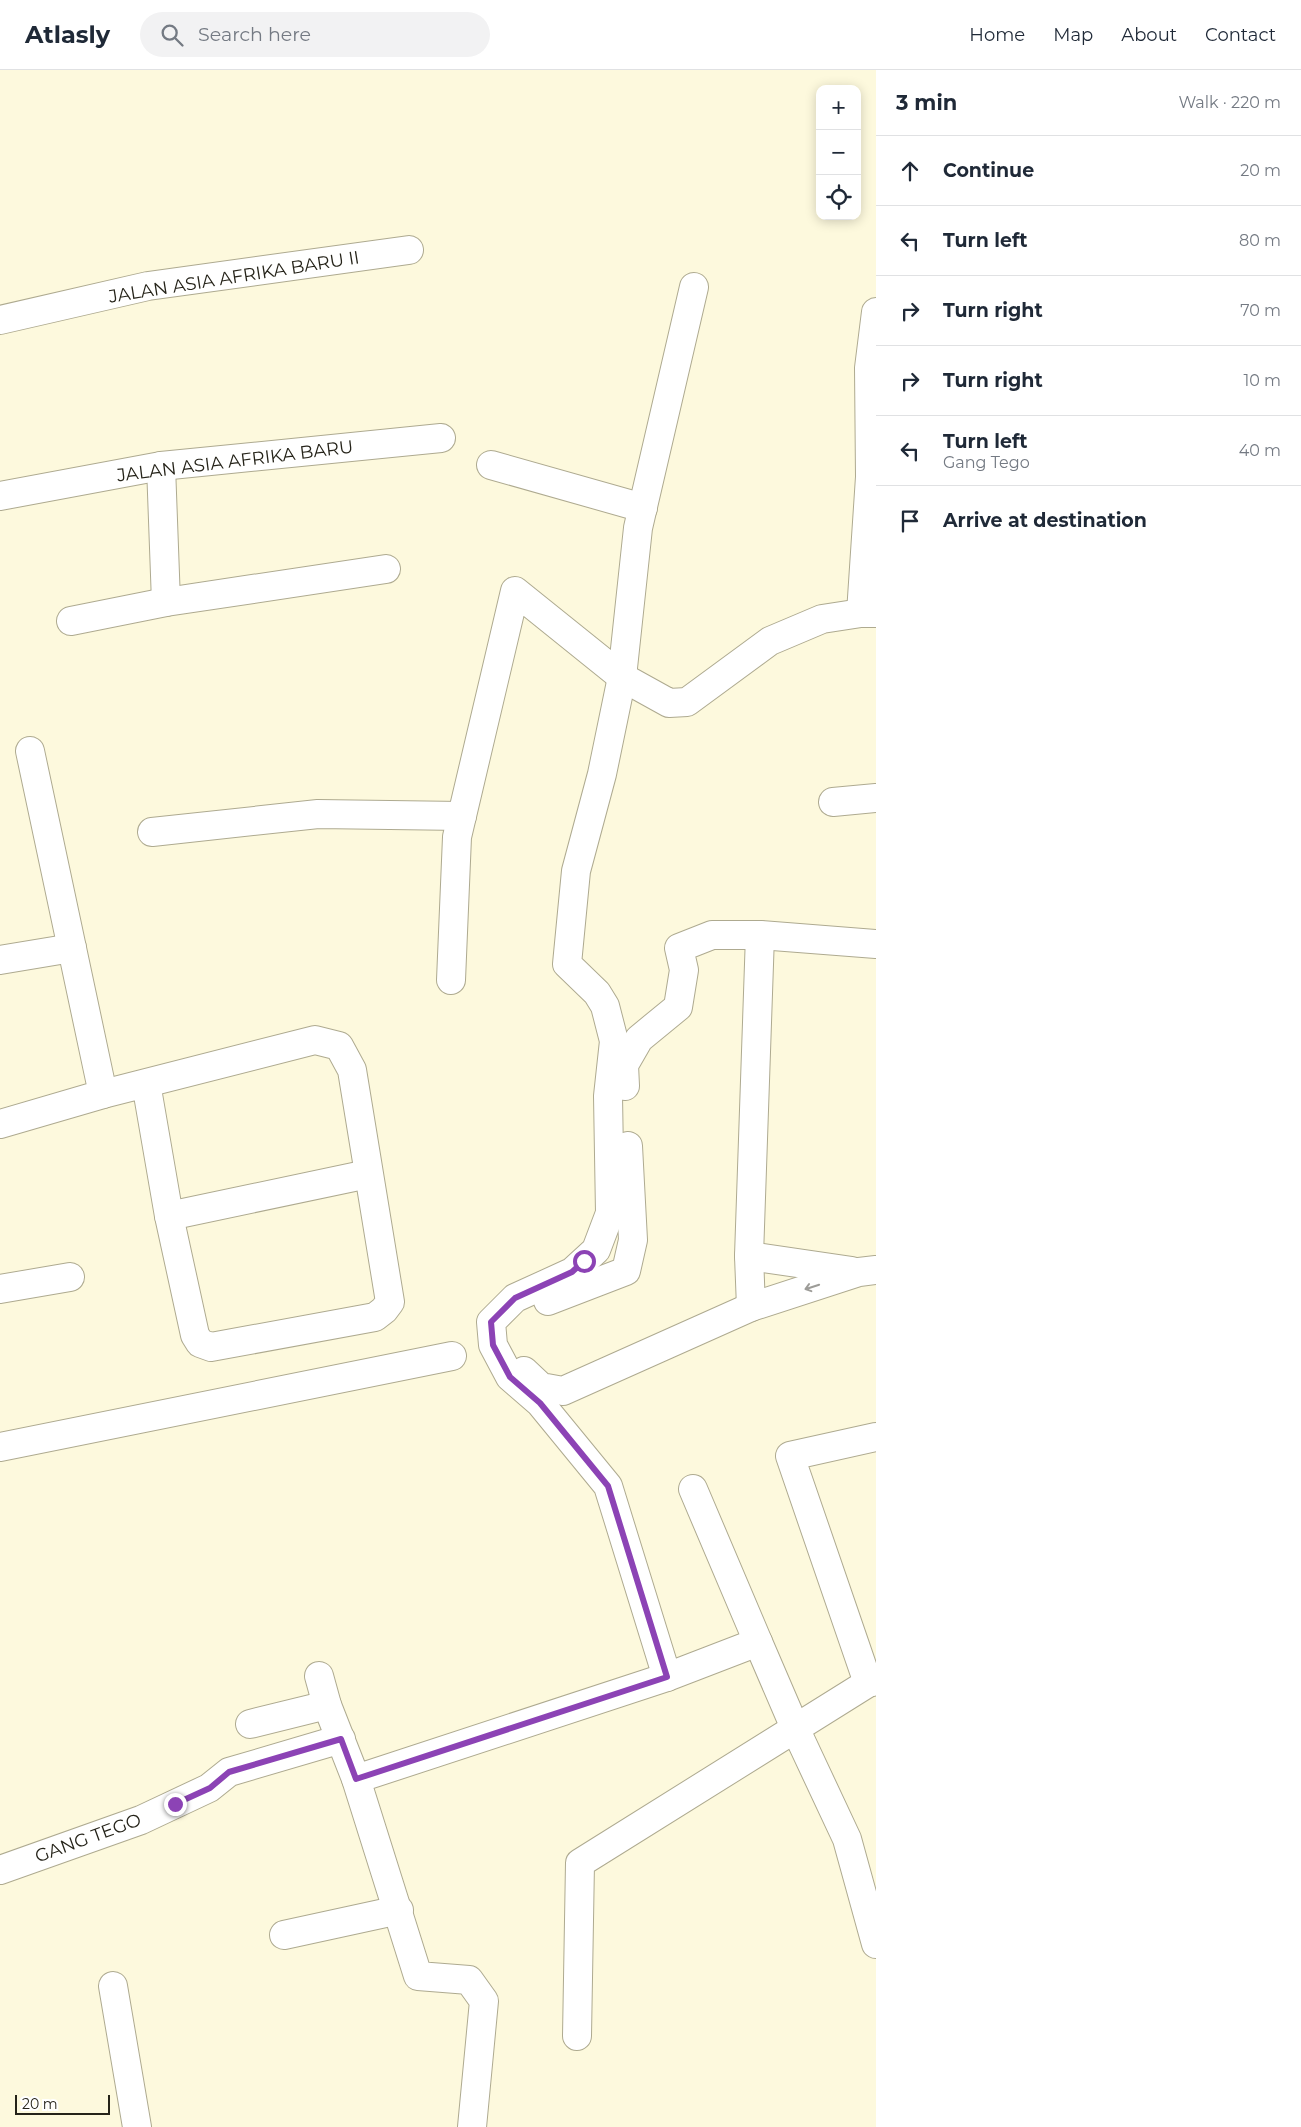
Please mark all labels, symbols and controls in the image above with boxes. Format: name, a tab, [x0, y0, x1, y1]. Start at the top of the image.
search box	[140, 12, 490, 57]
text: Atlasly	[25, 20, 110, 49]
icon: search	[158, 21, 186, 49]
text: Search here	[198, 23, 311, 46]
text: Home	[969, 24, 1025, 46]
text: Map	[1053, 24, 1093, 46]
text: About	[1121, 24, 1177, 46]
text: Contact	[1205, 24, 1276, 46]
map controls	[816, 85, 861, 220]
button: +	[816, 85, 861, 130]
text: 3 min	[896, 90, 957, 115]
text: Walk · 220 m	[1178, 93, 1281, 112]
button: −	[816, 130, 861, 175]
icon: ahead	[896, 157, 924, 185]
text: Continue	[943, 159, 1034, 182]
text: 20 m	[1240, 161, 1281, 180]
button: locate	[816, 175, 861, 220]
icon: left	[896, 227, 924, 255]
text: Turn left	[943, 229, 1028, 252]
text: 80 m	[1239, 231, 1281, 250]
street label: JALAN ASIA AFRIKA BARU II	[106, 246, 361, 308]
icon: right	[896, 297, 924, 325]
text: Turn right	[943, 299, 1043, 322]
text: 70 m	[1240, 301, 1281, 320]
icon: right	[896, 367, 924, 395]
text: Turn right	[943, 369, 1043, 392]
text: 10 m	[1243, 371, 1281, 390]
text: Turn left	[943, 430, 1028, 453]
street label: JALAN ASIA AFRIKA BARU	[115, 436, 354, 487]
icon: left	[896, 437, 924, 465]
text: 40 m	[1239, 441, 1281, 460]
text: Gang Tego	[943, 453, 1030, 472]
icon: arrive	[896, 507, 924, 535]
text: Arrive at destination	[943, 509, 1147, 532]
route start	[573, 1250, 596, 1273]
one-way arrow	[804, 1283, 820, 1293]
route end	[164, 1793, 187, 1816]
street label: GANG TEGO	[32, 1809, 144, 1867]
scale bar	[15, 2092, 110, 2115]
text: 20 m	[22, 2095, 58, 2113]

